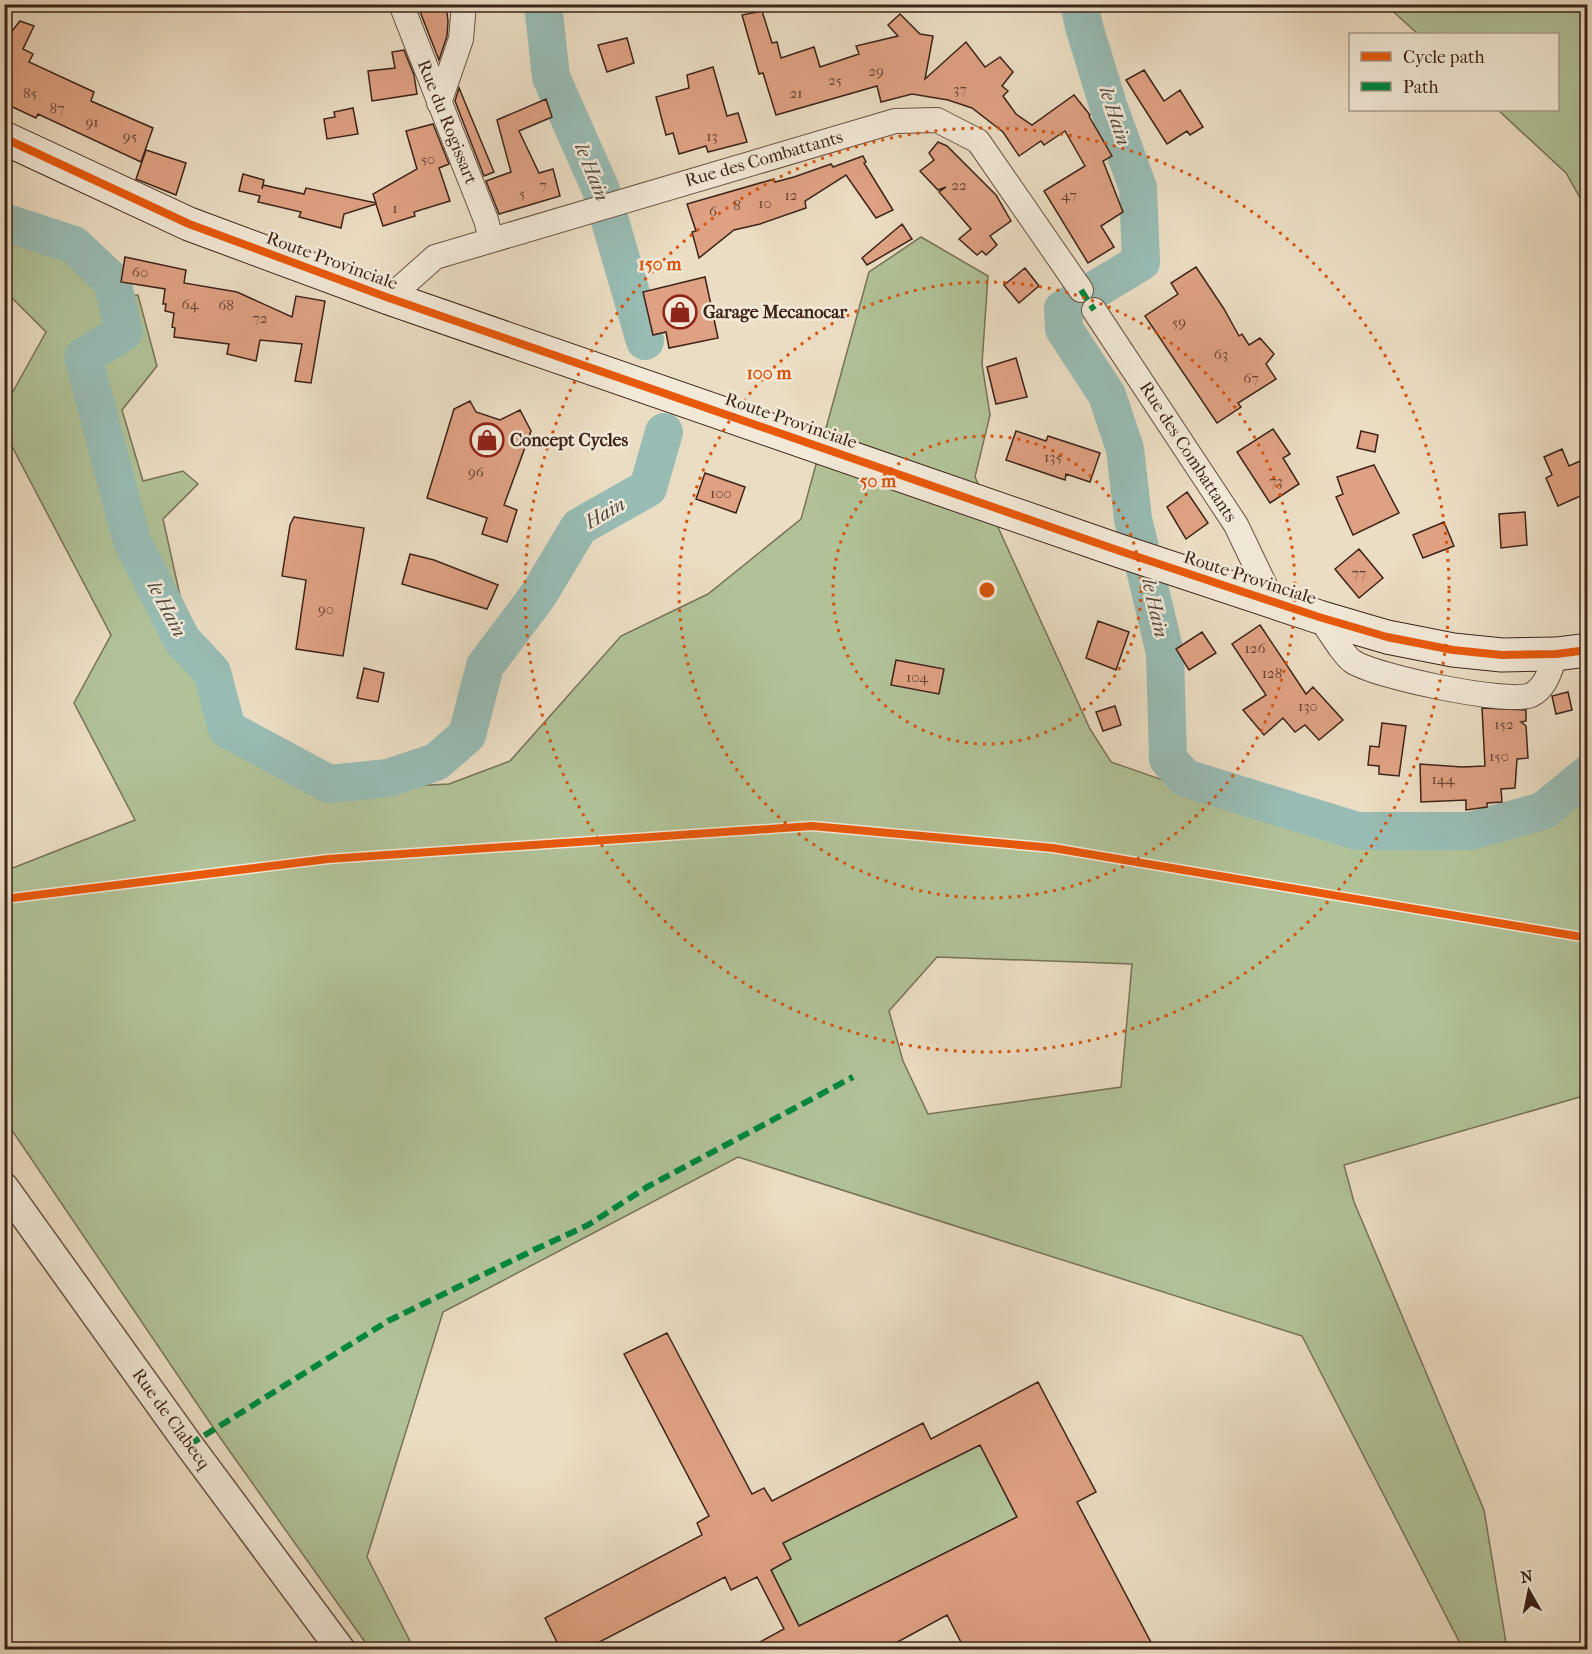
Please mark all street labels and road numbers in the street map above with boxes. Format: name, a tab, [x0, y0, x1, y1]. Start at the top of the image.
street label: Rue du Rogissart	[413, 57, 482, 188]
street label: Rue des Combattants	[683, 126, 846, 192]
street label: Route Provinciale	[263, 227, 401, 295]
street label: Rue des Combattants	[1135, 378, 1241, 526]
street label: Route Provinciale	[722, 389, 860, 453]
street label: Route Provinciale	[1181, 547, 1319, 609]
street label: Rue de Clabecq	[127, 1365, 215, 1474]

